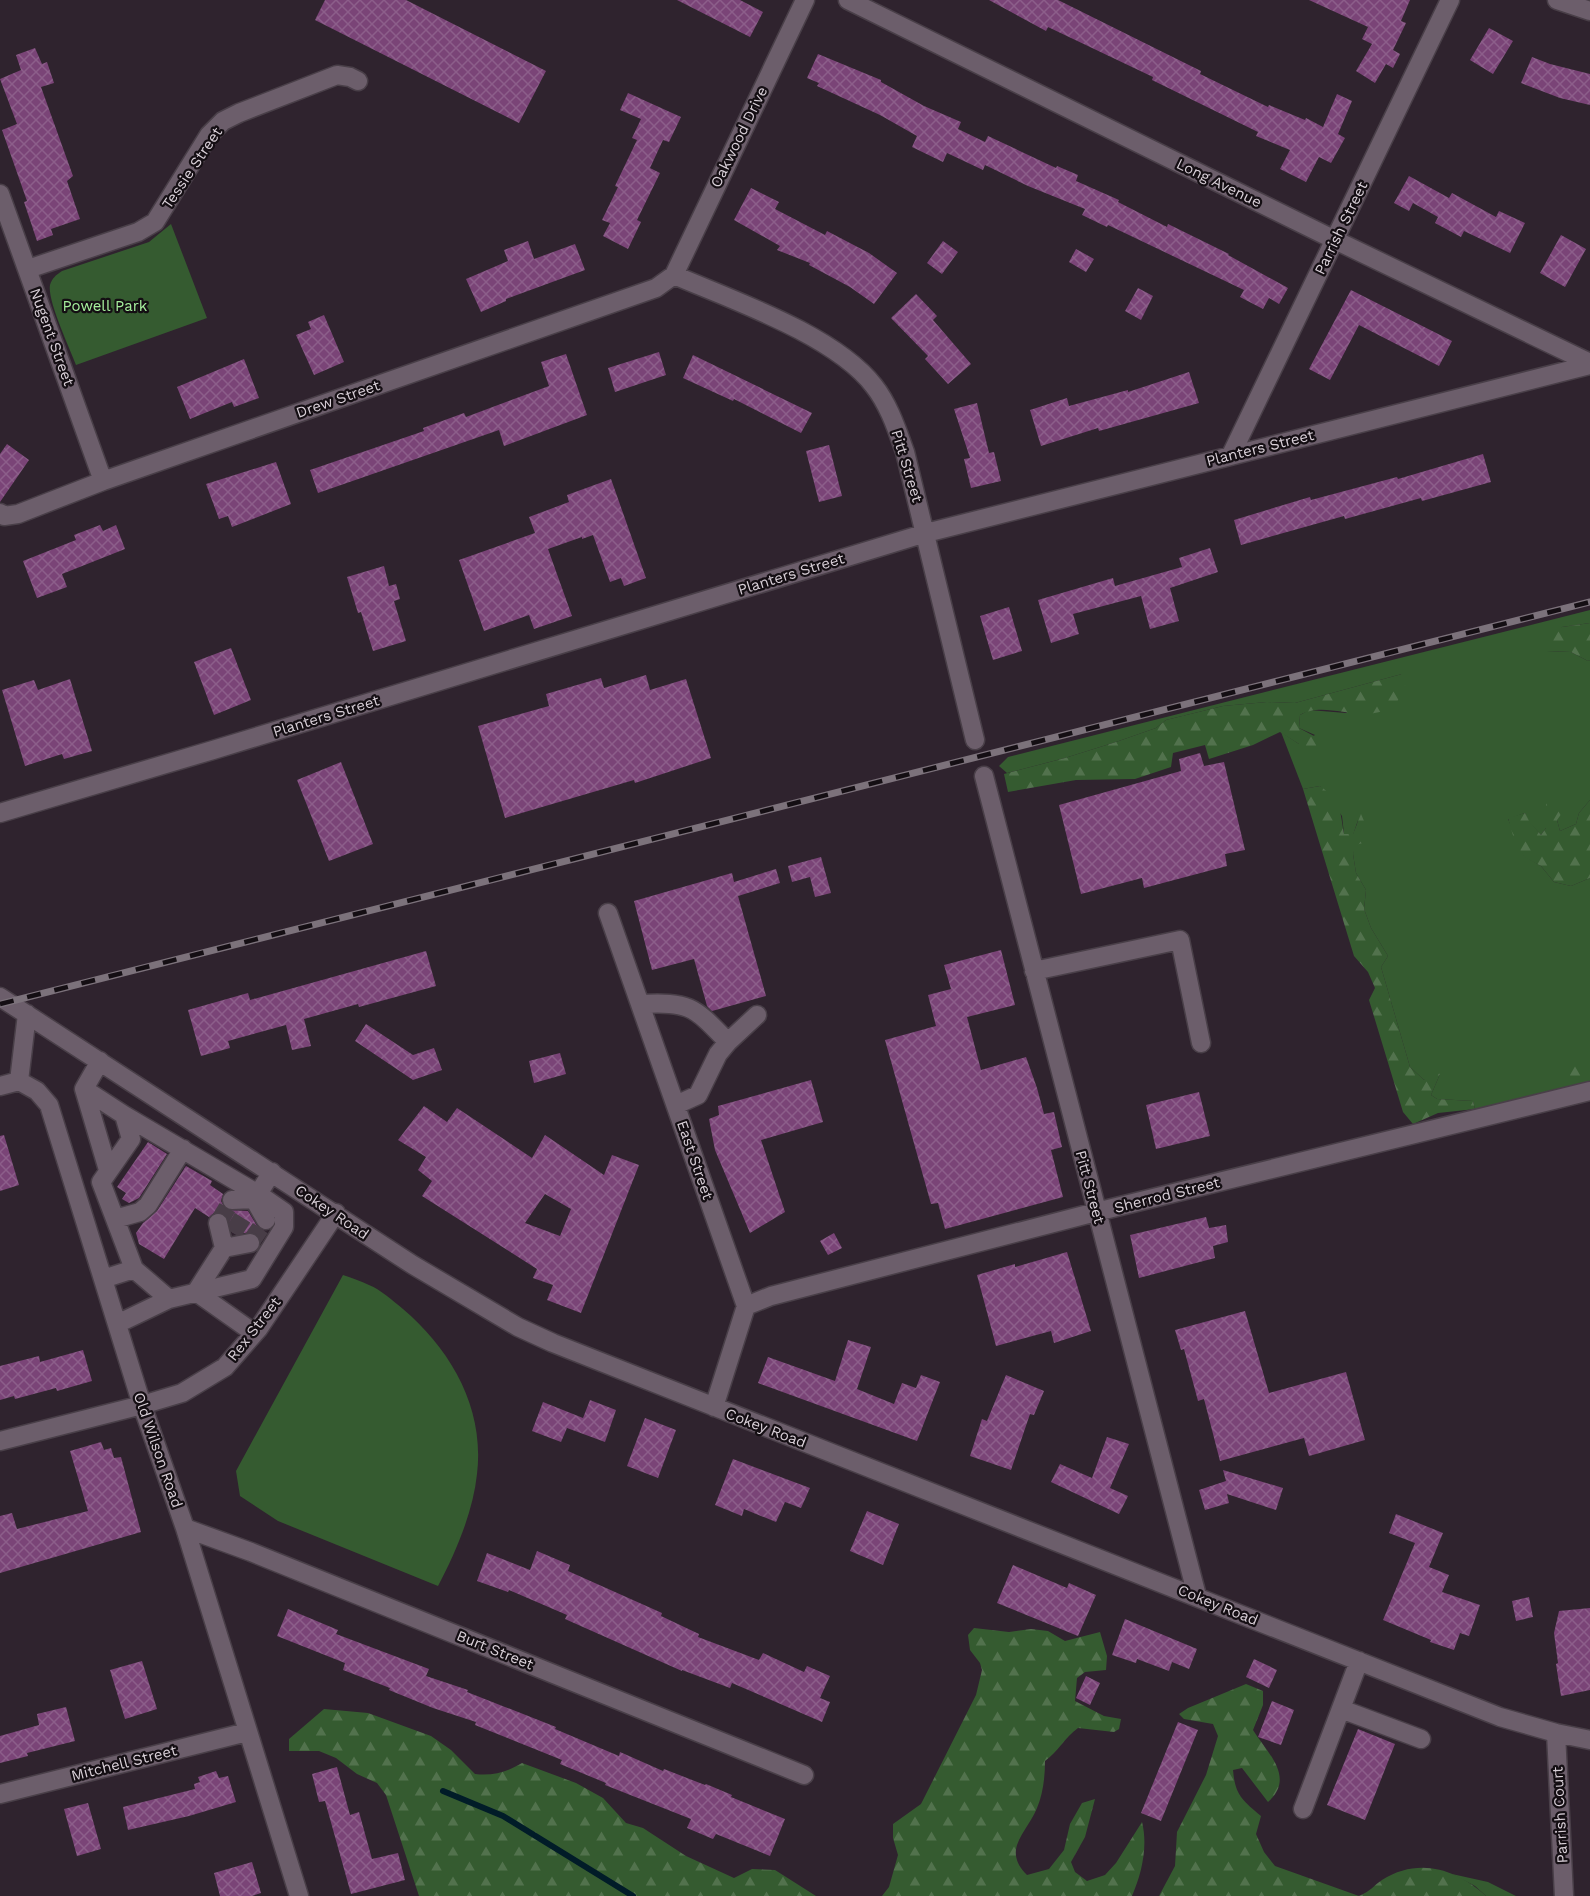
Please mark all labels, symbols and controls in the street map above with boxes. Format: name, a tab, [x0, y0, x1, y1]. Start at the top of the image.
street label: Oakwood Drive	[707, 83, 771, 191]
street label: Tessie Street	[158, 123, 226, 212]
street label: Long Avenue	[1173, 155, 1265, 211]
street label: Parrish Street	[1311, 178, 1372, 277]
street label: Nugent Street	[26, 286, 78, 389]
park label: Powell Park	[63, 297, 148, 315]
street label: Drew Street	[294, 376, 383, 422]
street label: Planters Street	[1204, 426, 1316, 470]
street label: Pitt Street	[887, 427, 927, 505]
street label: Planters Street	[736, 549, 847, 599]
street label: Planters Street	[271, 691, 382, 741]
street label: East Street	[673, 1118, 717, 1203]
street label: Pitt Street	[1072, 1148, 1109, 1226]
street label: Sherrod Street	[1112, 1173, 1222, 1217]
street label: Cokey Road	[292, 1181, 372, 1243]
street label: Rex Street	[223, 1293, 285, 1365]
street label: Old Wilson Road	[130, 1390, 186, 1510]
street label: Cokey Road	[723, 1404, 809, 1452]
street label: Cokey Road	[1175, 1581, 1261, 1629]
street label: Burt Street	[454, 1626, 537, 1674]
street label: Mitchell Street	[69, 1741, 179, 1785]
street label: Parrish Court	[1548, 1766, 1572, 1864]

